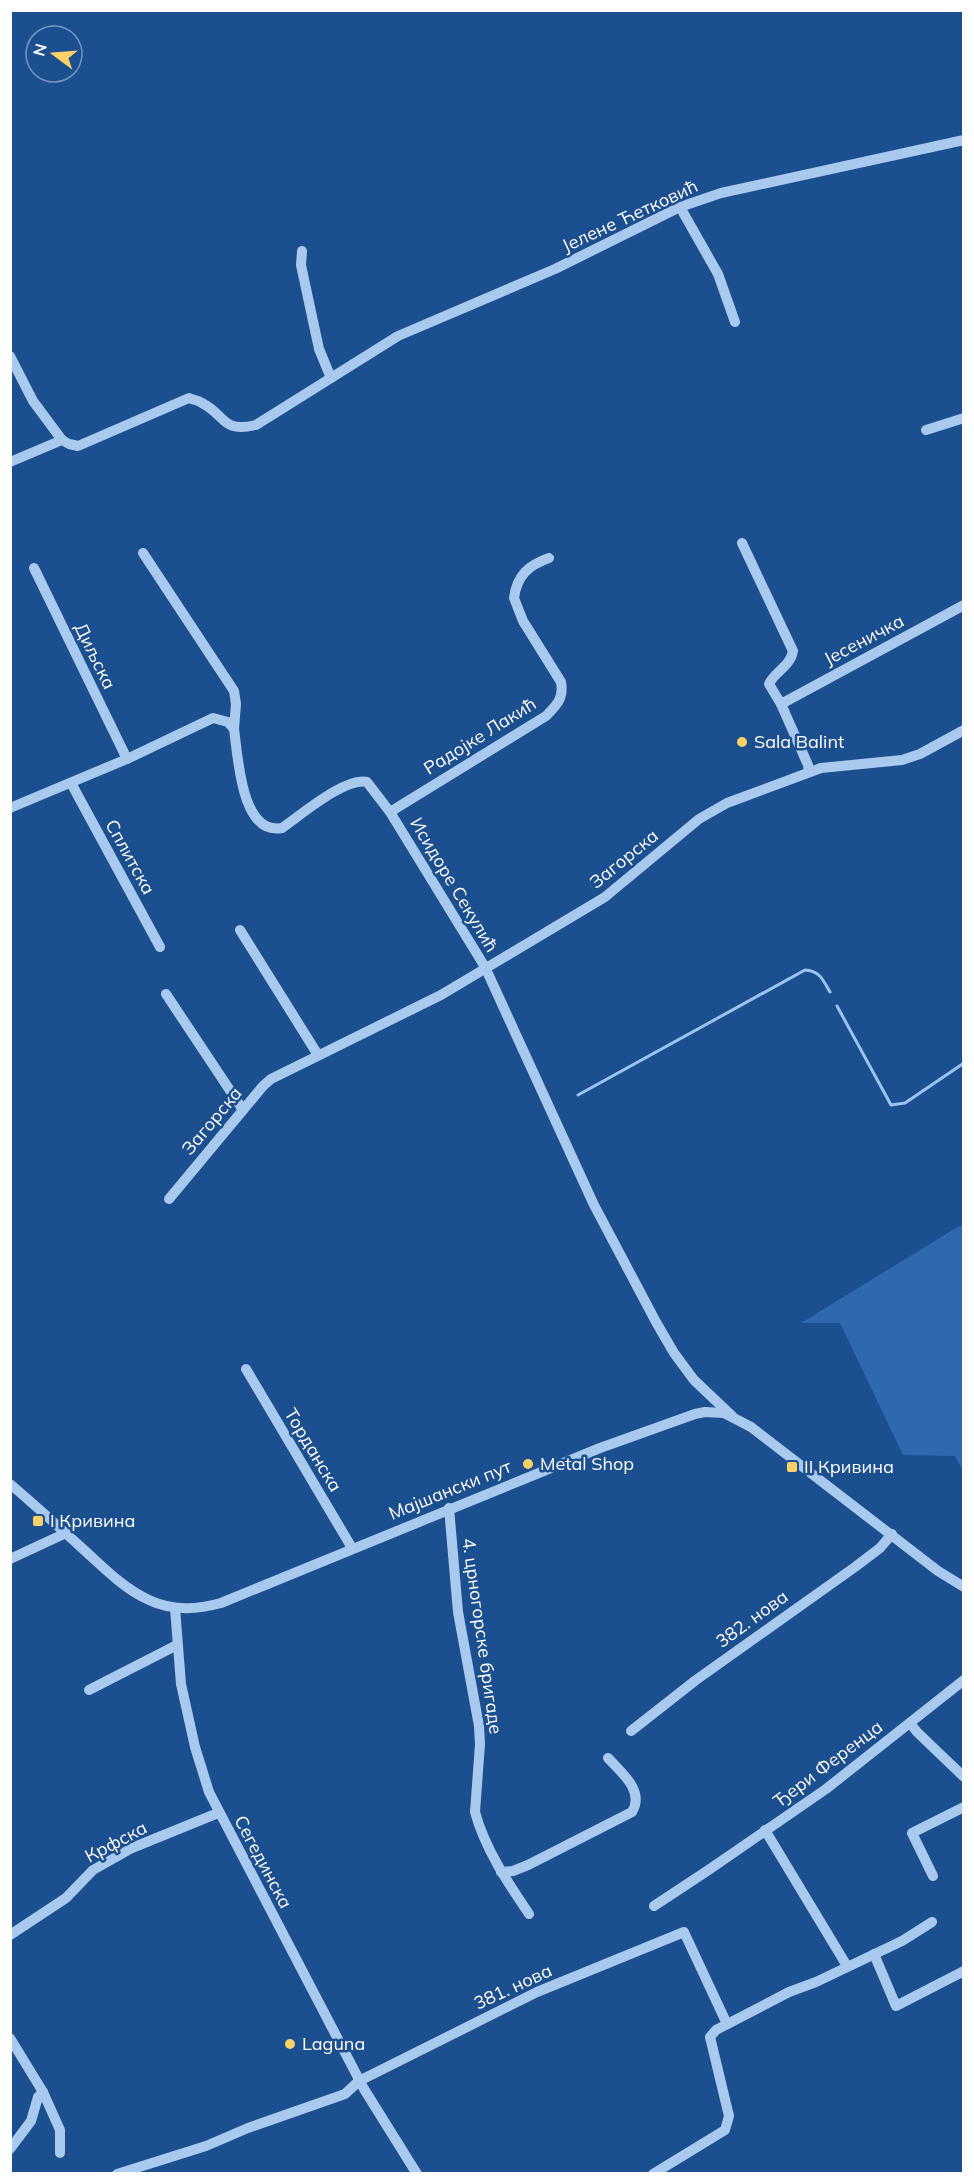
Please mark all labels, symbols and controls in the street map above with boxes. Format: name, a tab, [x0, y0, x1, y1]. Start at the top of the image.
north arrow	[24, 24, 84, 84]
text: N	[28, 41, 51, 58]
street label: Јелене Ћетковић	[558, 174, 701, 257]
street label: Јесеничка	[820, 609, 908, 670]
street label: Диљска	[70, 619, 121, 693]
street label: Радојке Лакић	[419, 692, 540, 779]
place label: Sala Balint	[754, 730, 844, 753]
marker: Sala Balint	[735, 735, 749, 749]
street label: Исидоре Секулић	[405, 813, 504, 956]
street label: Сплитска	[100, 815, 160, 898]
street label: Загорска	[585, 824, 663, 893]
street label: Загорска	[176, 1082, 247, 1159]
street label: Торданска	[280, 1404, 347, 1496]
place label: Metal Shop	[540, 1452, 634, 1475]
street label: Мајшански пут	[385, 1454, 515, 1525]
place label: II Кривина	[804, 1455, 894, 1478]
marker: Metal Shop	[521, 1457, 535, 1471]
marker: II Кривина	[785, 1460, 799, 1474]
place label: I Кривина	[50, 1509, 135, 1532]
marker: I Кривина	[31, 1514, 45, 1528]
street label: 4. црногорске бригаде	[457, 1536, 508, 1735]
street label: 382. нова	[711, 1585, 792, 1652]
street label: Ђери Ференца	[768, 1715, 887, 1812]
street label: Сегединска	[229, 1811, 298, 1912]
street label: Крфска	[81, 1816, 151, 1868]
street label: 381. нова	[470, 1958, 555, 2015]
place label: Laguna	[302, 2032, 365, 2055]
marker: Laguna	[283, 2037, 297, 2051]

